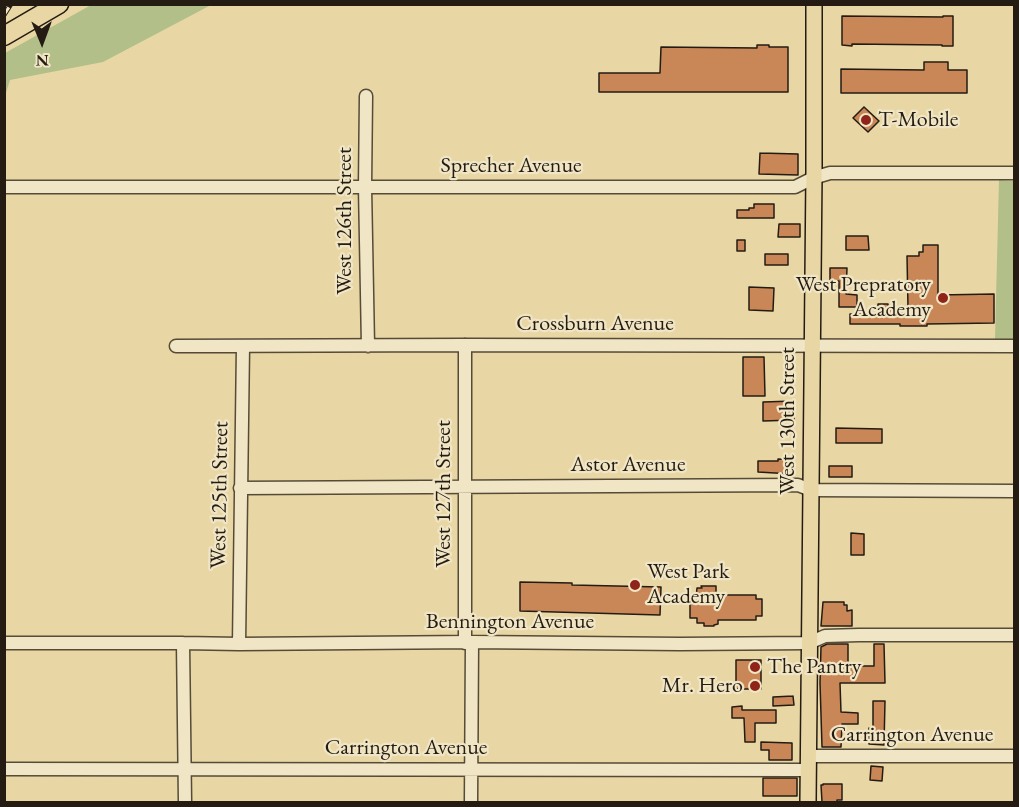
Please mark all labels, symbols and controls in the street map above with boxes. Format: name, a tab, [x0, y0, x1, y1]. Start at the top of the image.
north arrow	[12, 12, 72, 72]
text: N	[36, 50, 49, 71]
place label: T-Mobile	[878, 107, 958, 133]
marker: T-Mobile	[859, 113, 873, 127]
street label: West 126th Street	[332, 147, 358, 295]
street label: Sprecher Avenue	[440, 153, 582, 179]
place label: West Prepratory Academy	[796, 272, 931, 324]
marker: West Prepratory Academy	[936, 291, 950, 305]
street label: Crossburn Avenue	[516, 311, 674, 337]
street label: West 130th Street	[775, 347, 801, 495]
street label: West 127th Street	[431, 420, 457, 568]
street label: West 125th Street	[206, 421, 234, 569]
street label: Astor Avenue	[570, 452, 686, 478]
place label: West Park Academy	[647, 559, 729, 610]
marker: West Park Academy	[628, 578, 642, 592]
street label: Bennington Avenue	[426, 609, 594, 635]
place label: The Pantry	[767, 654, 861, 680]
marker: The Pantry	[748, 660, 762, 674]
place label: Mr. Hero	[662, 673, 743, 699]
marker: Mr. Hero	[748, 679, 762, 693]
street label: Carrington Avenue	[831, 722, 993, 748]
street label: Carrington Avenue	[325, 735, 487, 761]

